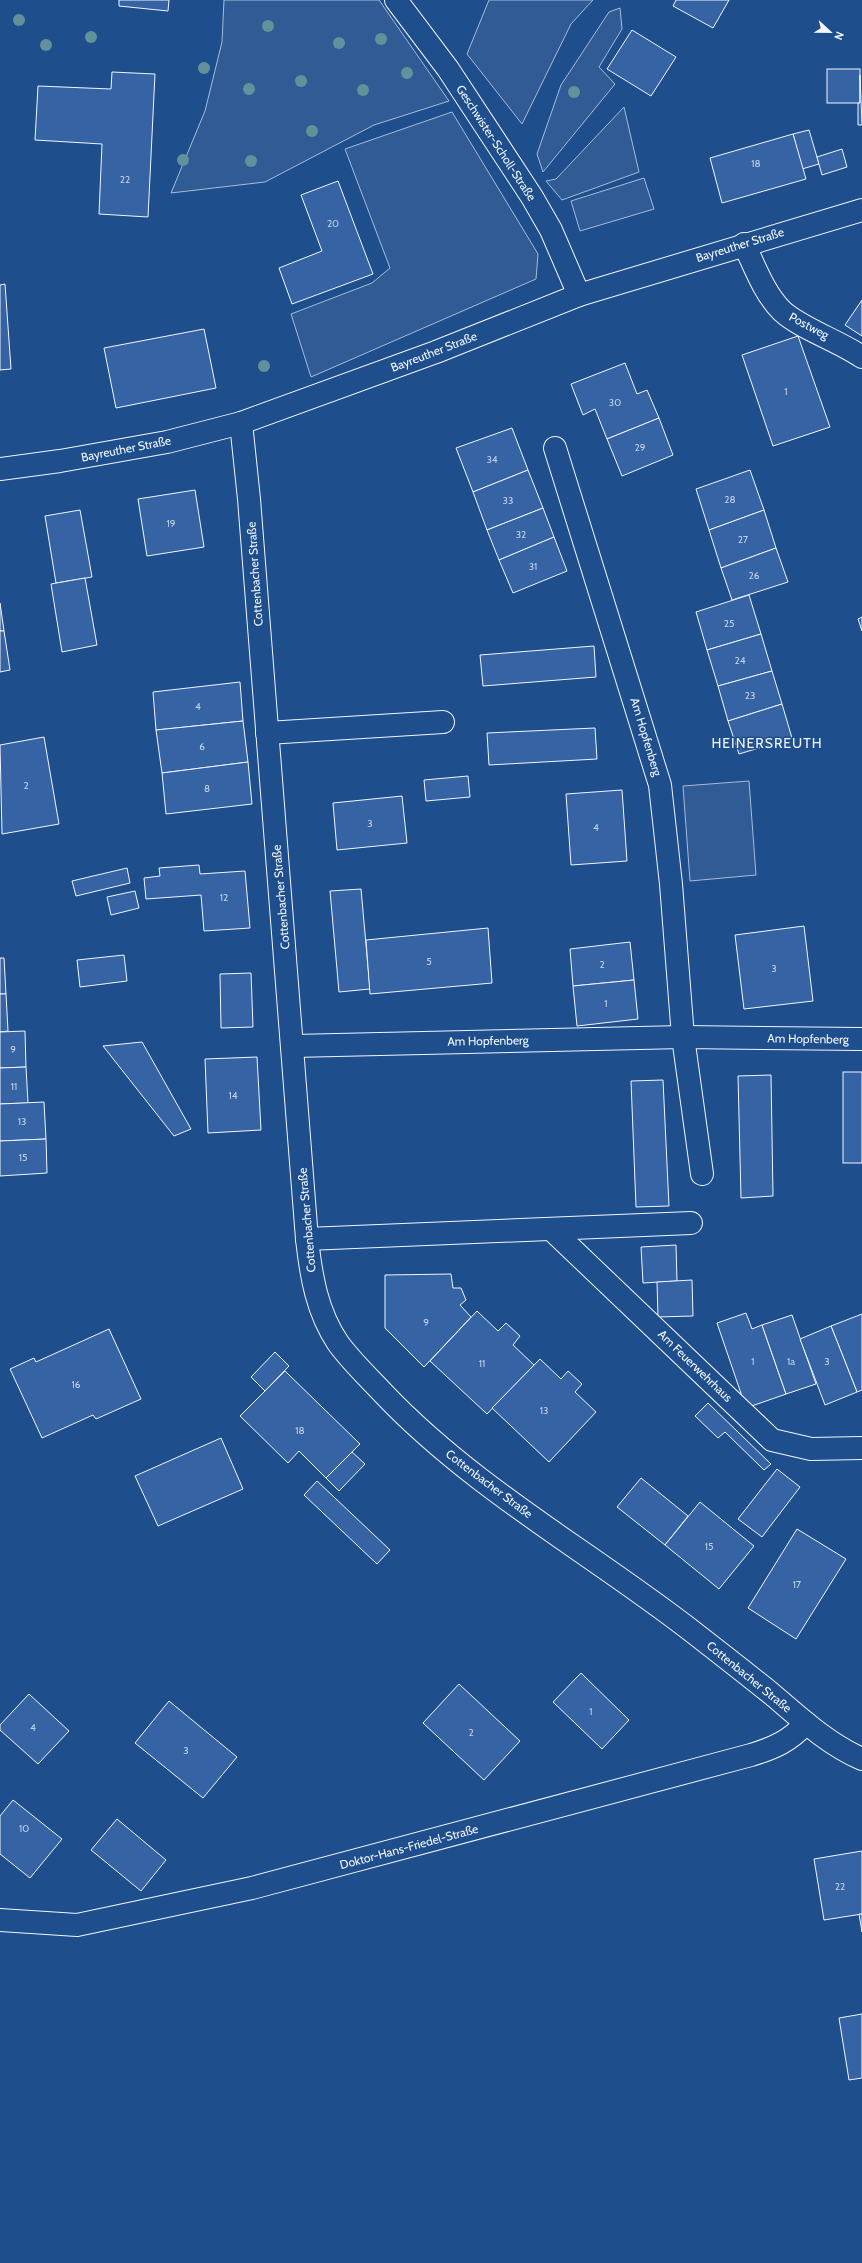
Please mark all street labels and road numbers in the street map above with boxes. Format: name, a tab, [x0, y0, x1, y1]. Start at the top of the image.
street label: Geschwister-Scholl-Straße	[453, 82, 540, 204]
street label: Bayreuther Straße	[694, 224, 786, 265]
street label: Postweg	[787, 309, 833, 343]
street label: Bayreuther Straße	[388, 328, 479, 375]
street label: Bayreuther Straße	[80, 432, 172, 465]
street label: Cottenbacher Straße	[243, 521, 266, 627]
street label: Am Hopfenberg	[627, 696, 666, 779]
street label: Cottenbacher Straße	[268, 844, 293, 950]
street label: Am Hopfenberg	[767, 1030, 850, 1047]
street label: Am Hopfenberg	[447, 1032, 530, 1049]
street label: Cottenbacher Straße	[294, 1167, 319, 1273]
street label: Am Feuerwehrhaus	[655, 1326, 736, 1405]
street label: Cottenbacher Straße	[443, 1446, 536, 1521]
street label: Cottenbacher Straße	[704, 1638, 795, 1715]
street label: Doktor-Hans-Friedel-Straße	[338, 1821, 480, 1872]

